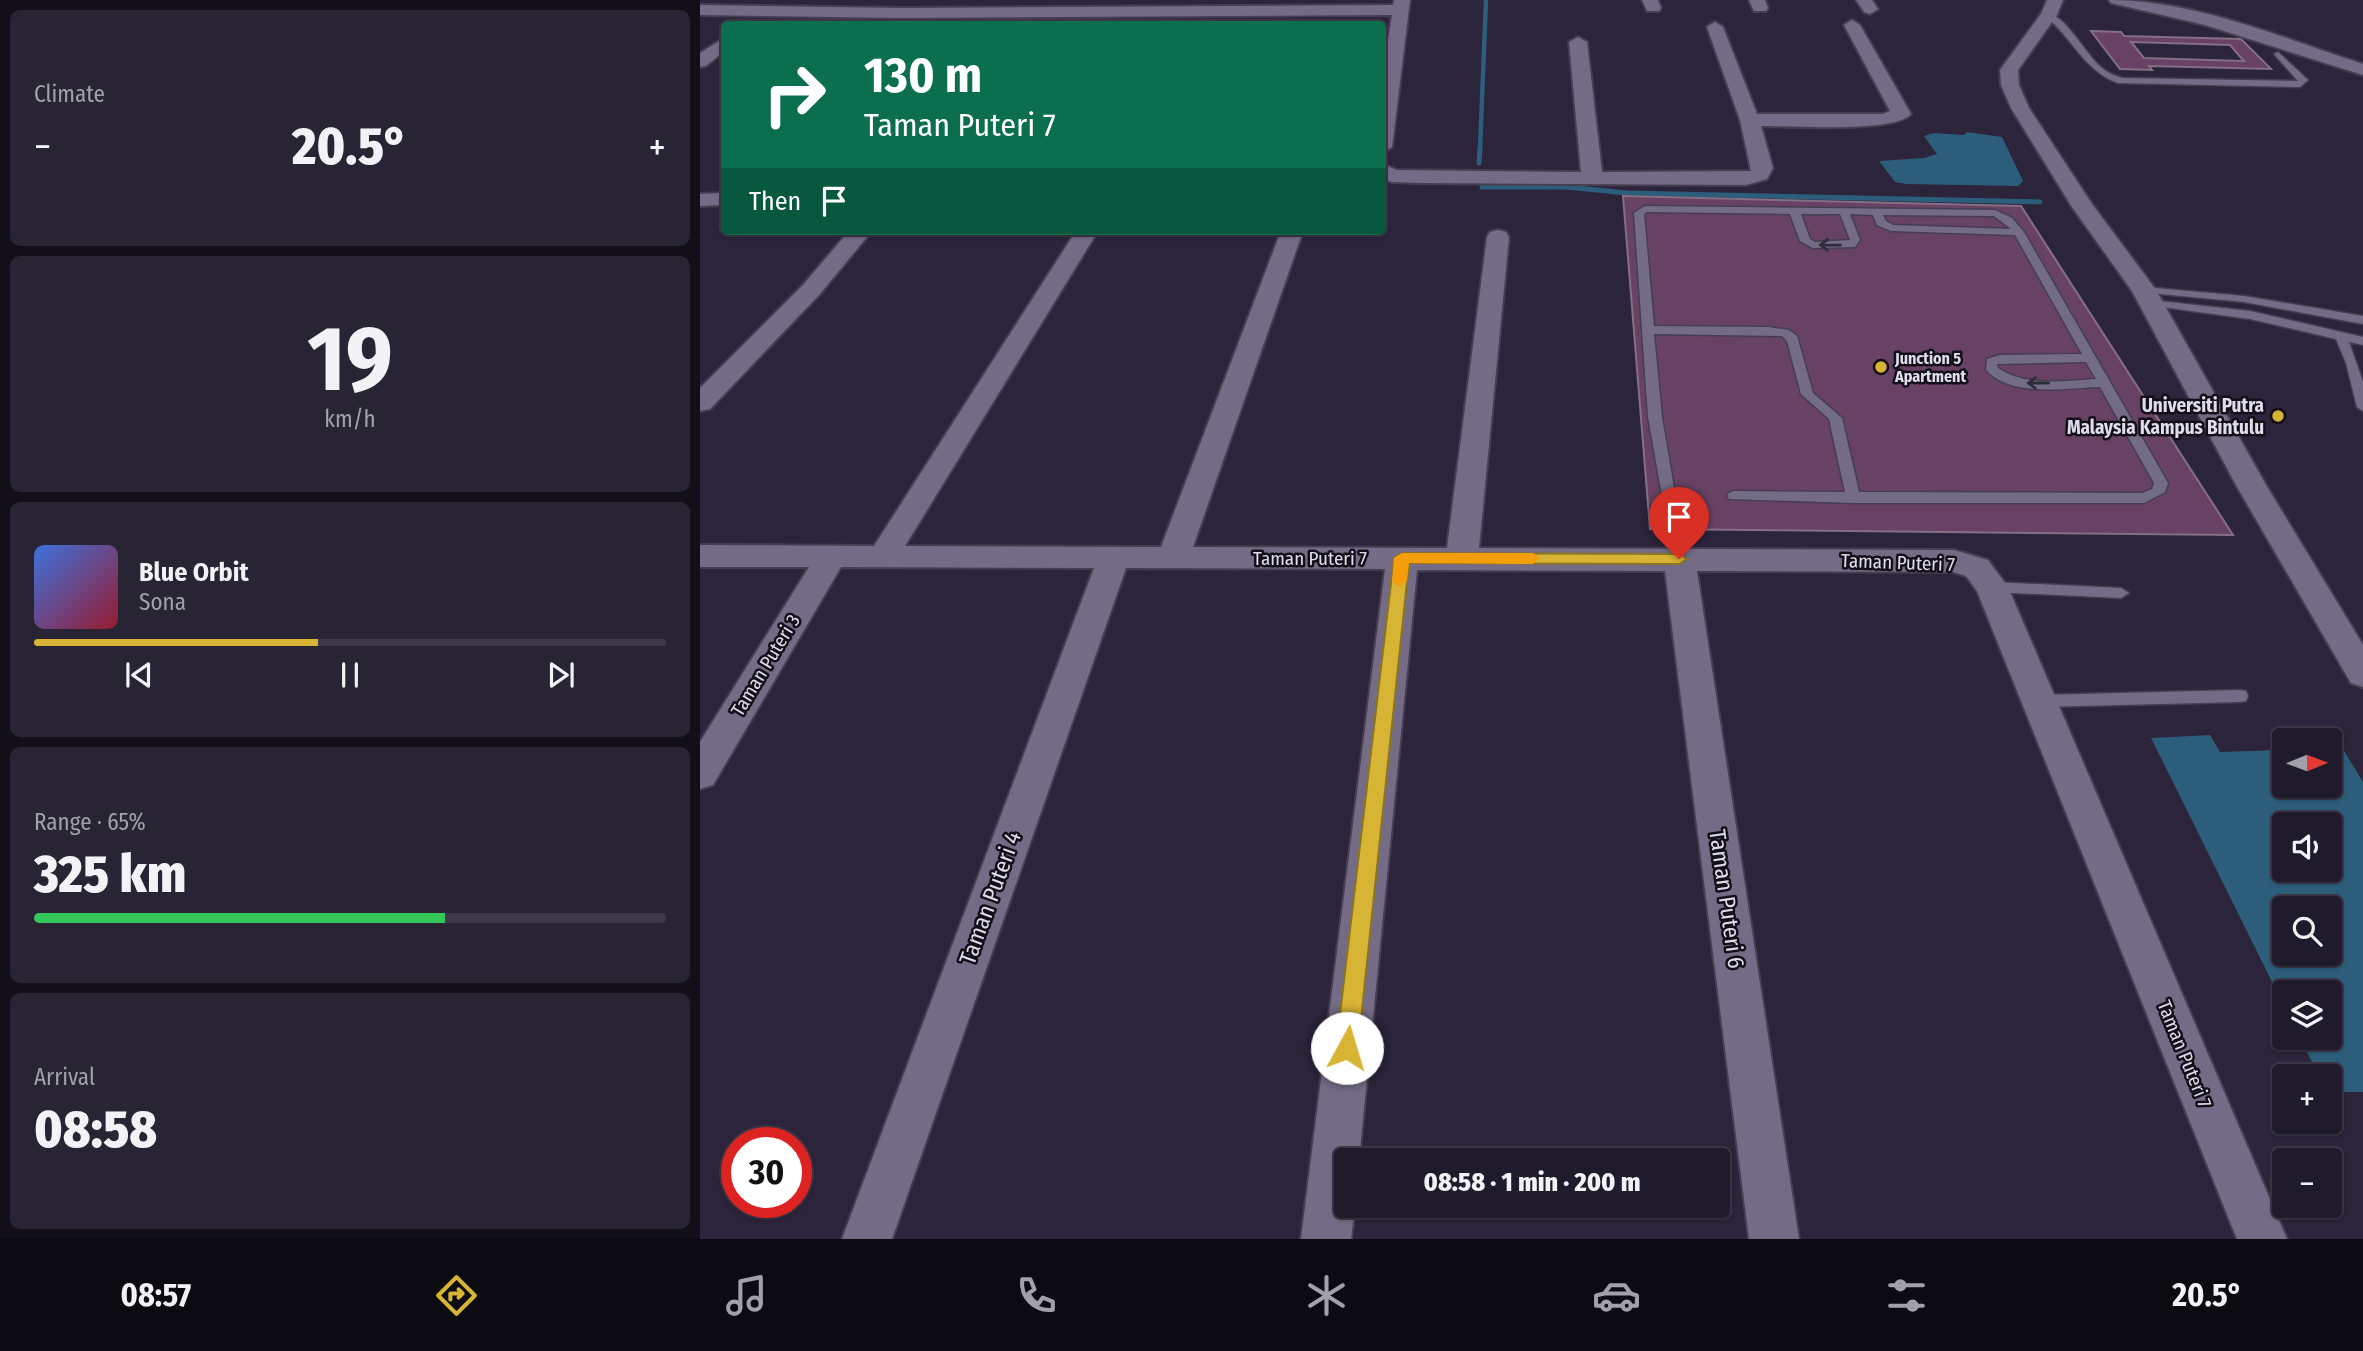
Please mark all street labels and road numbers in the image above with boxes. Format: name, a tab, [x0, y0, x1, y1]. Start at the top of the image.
street label: Taman Puteri 7	[1253, 547, 1367, 570]
street label: Taman Puteri 7	[1841, 549, 1956, 576]
street label: Taman Puteri 3	[726, 610, 805, 720]
street label: Taman Puteri 4	[953, 828, 1027, 968]
street label: Taman Puteri 6	[1703, 828, 1751, 970]
street label: Taman Puteri 7	[2153, 997, 2217, 1112]

